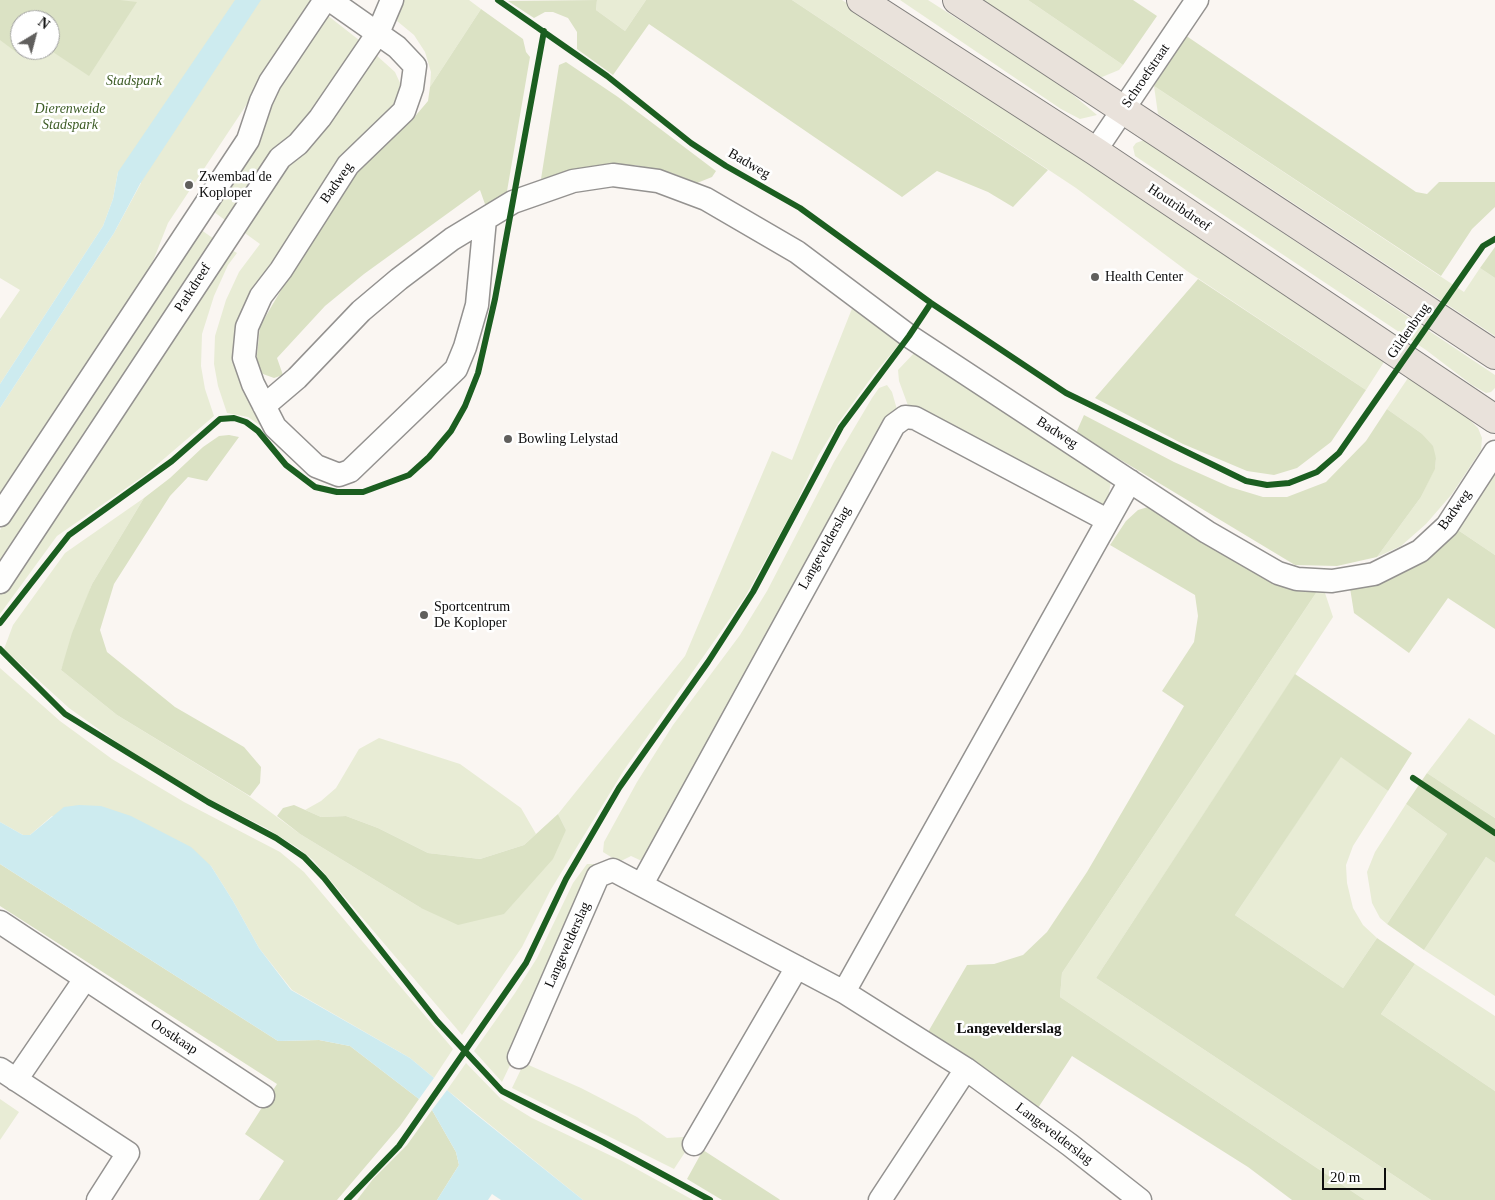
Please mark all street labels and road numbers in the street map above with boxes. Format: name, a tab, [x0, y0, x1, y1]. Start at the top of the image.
street label: Schroefstraat	[1118, 41, 1174, 111]
street label: Badweg	[725, 145, 773, 183]
street label: Badweg	[317, 159, 357, 207]
street label: Houtribdreef	[1144, 181, 1214, 235]
street label: Parkdreef	[171, 261, 215, 315]
street label: Gildenbrug	[1384, 300, 1434, 362]
street label: Badweg	[1033, 413, 1081, 453]
street label: Badweg	[1435, 487, 1475, 533]
street label: Langevelderslag	[795, 503, 855, 593]
street label: Langevelderslag	[542, 899, 594, 991]
street label: Oostkaap	[147, 1016, 201, 1058]
street label: Langevelderslag	[1012, 1099, 1096, 1169]

